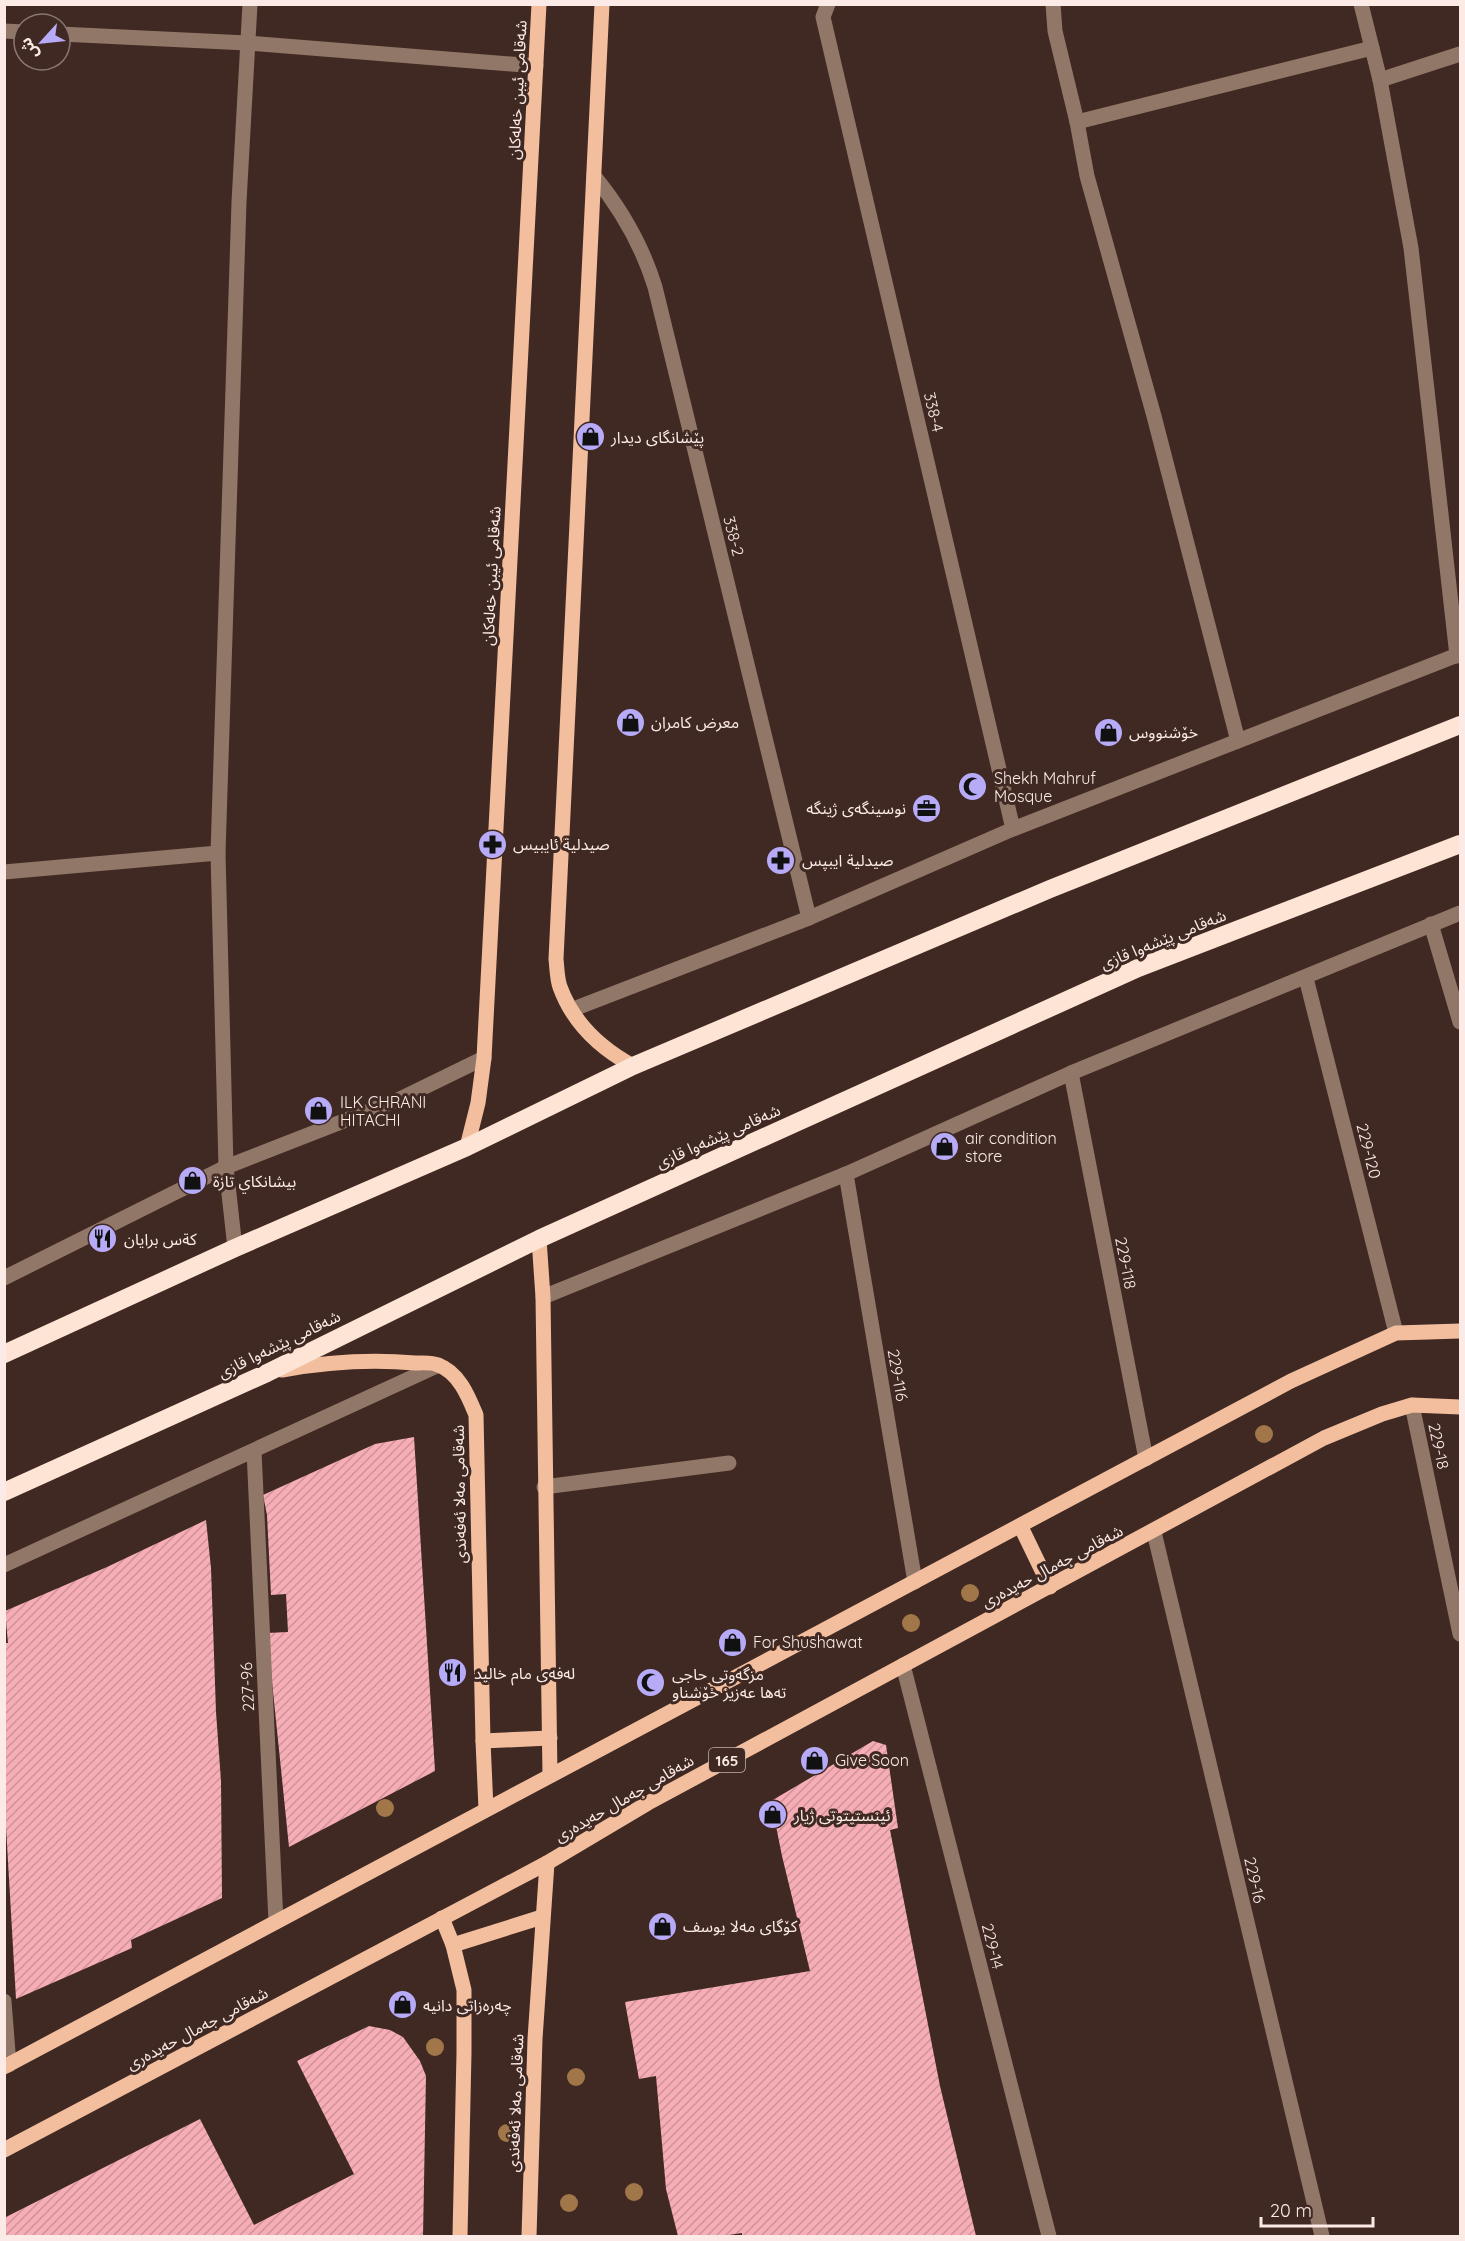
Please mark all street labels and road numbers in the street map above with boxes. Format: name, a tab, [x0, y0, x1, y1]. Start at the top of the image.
street label: شەقامی ئیبن خەلەکان	[503, 20, 531, 160]
street label: 338-4	[920, 390, 948, 434]
street label: شەقامی ئیبن خەلەکان	[477, 506, 505, 646]
street label: 338-2	[719, 514, 749, 558]
street label: شەقامی پێشەوا قازی	[1097, 905, 1229, 974]
street label: شەقامی پێشەوا قازی	[653, 1100, 784, 1173]
street label: 229-120	[1352, 1121, 1386, 1181]
street label: 229-118	[1111, 1235, 1141, 1291]
street label: شەقامی پێشەوا قازی	[214, 1306, 344, 1383]
street label: 229-116	[884, 1347, 912, 1403]
street label: 229-18	[1424, 1421, 1454, 1471]
street label: شەقامی مەلا ئەفەندی	[448, 1425, 470, 1563]
street label: شەقامی جەمال حەیدەری	[978, 1520, 1127, 1613]
street label: 227-96	[236, 1661, 258, 1712]
road number: 165	[709, 1748, 745, 1772]
street label: شەقامی جەمال حەیدەری	[551, 1750, 698, 1847]
street label: 229-16	[1240, 1855, 1270, 1905]
street label: 229-14	[978, 1921, 1008, 1971]
street label: شەقامی جەمال حەیدەری	[123, 1982, 272, 2075]
street label: شەقامی مەلا ئەفەندی	[503, 2033, 527, 2173]

